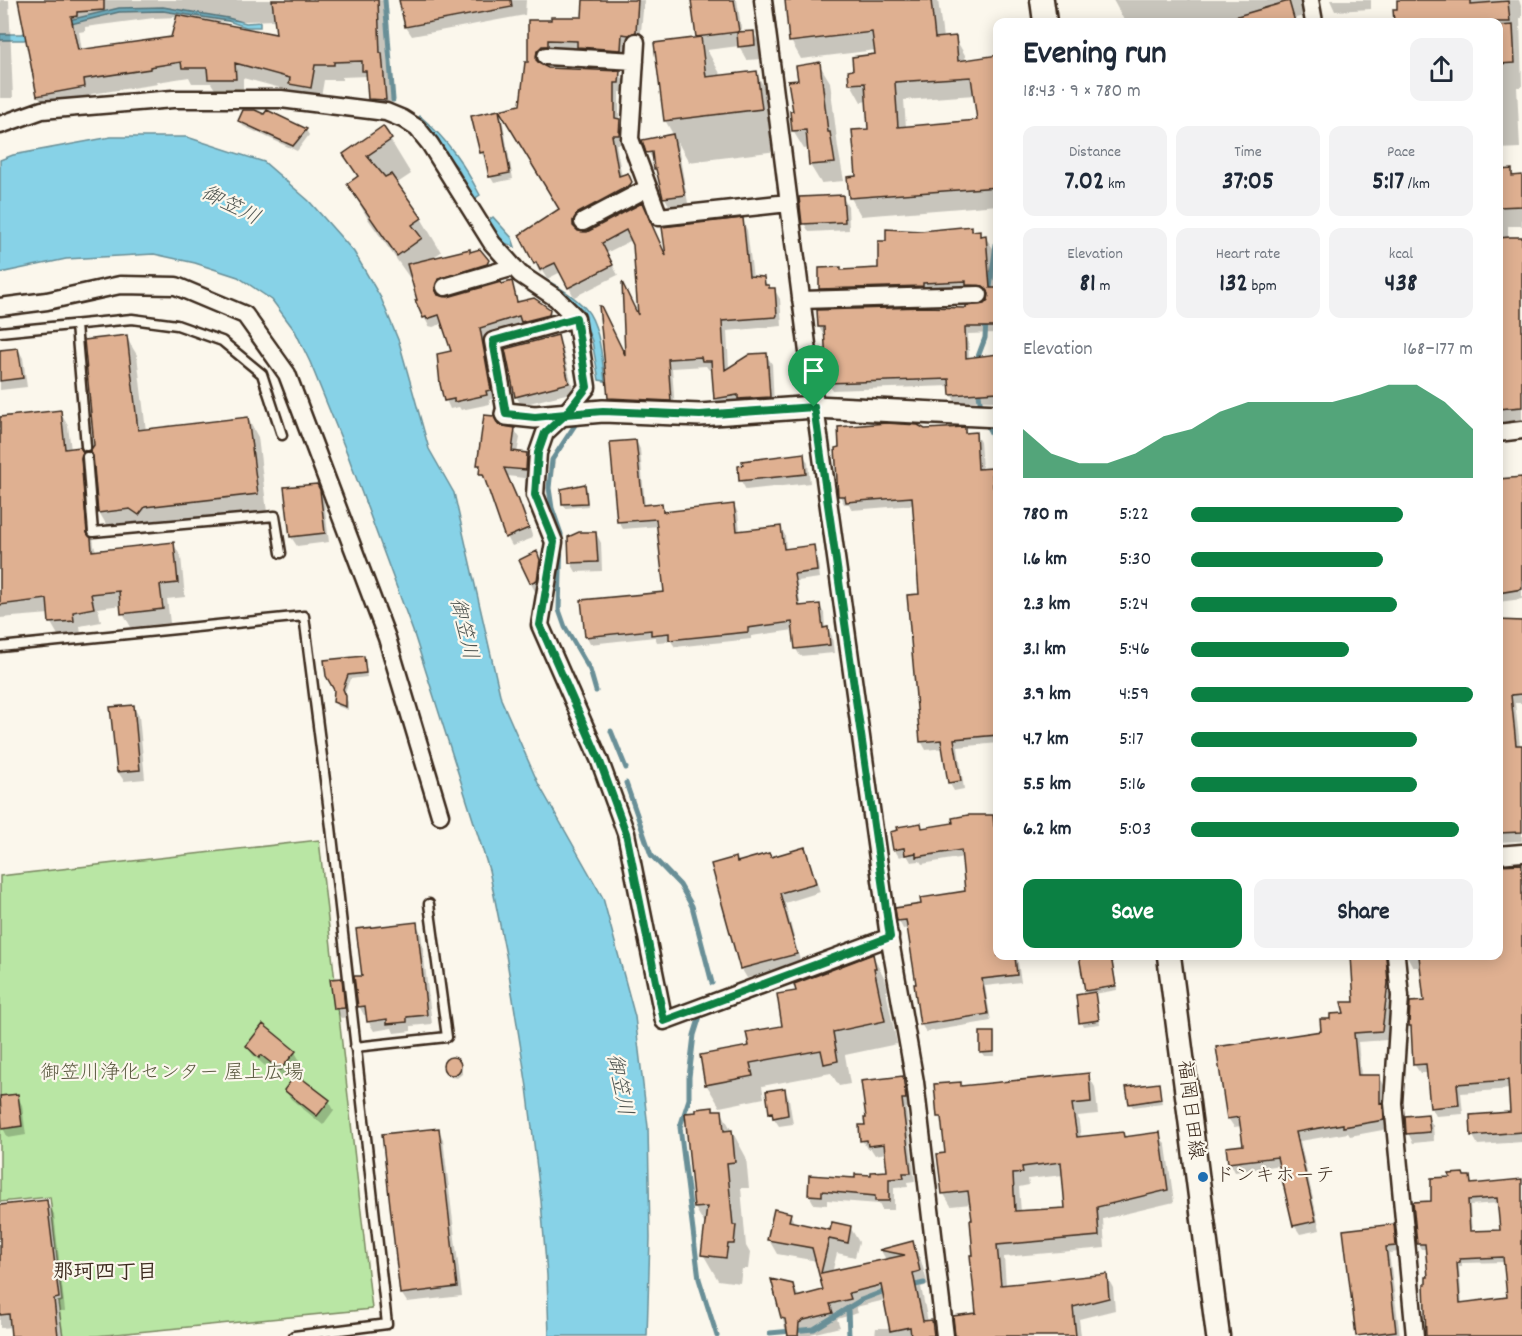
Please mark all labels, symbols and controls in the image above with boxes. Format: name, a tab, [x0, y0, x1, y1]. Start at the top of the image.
text: Evening run	[1023, 32, 1167, 79]
button: share	[1410, 38, 1473, 101]
text: 18:43 · 9 × 780 m	[1023, 78, 1141, 106]
text: Distance	[1069, 141, 1121, 164]
text: Time	[1234, 141, 1262, 164]
text: Pace	[1387, 141, 1415, 164]
text: 7.02	[1064, 164, 1104, 201]
text: 37:05	[1222, 164, 1274, 201]
text: 5:17	[1372, 164, 1404, 201]
text: km	[1104, 173, 1126, 196]
text: /km	[1404, 173, 1430, 196]
water label: 御笠川	[195, 179, 265, 235]
text: Elevation	[1067, 243, 1123, 266]
text: Heart rate	[1216, 243, 1280, 266]
text: kcal	[1389, 243, 1413, 266]
text: 81	[1080, 266, 1096, 303]
text: 132	[1219, 266, 1248, 303]
text: 438	[1385, 266, 1417, 303]
text: m	[1096, 275, 1110, 298]
text: bpm	[1248, 275, 1277, 298]
text: Elevation	[1023, 336, 1093, 364]
text: 168–177 m	[1403, 336, 1473, 364]
pin	[788, 345, 839, 407]
icon: arrive	[797, 354, 830, 387]
text: 780 m	[1023, 501, 1068, 529]
text: 5:22	[1119, 501, 1149, 529]
text: 1.6 km	[1023, 546, 1067, 574]
text: 5:30	[1119, 546, 1151, 574]
text: 2.3 km	[1023, 591, 1070, 619]
text: 5:24	[1119, 591, 1149, 619]
water label: 御笠川	[440, 595, 484, 663]
text: 3.1 km	[1023, 636, 1066, 664]
text: 5:46	[1119, 636, 1150, 664]
text: 3.9 km	[1023, 681, 1071, 709]
text: 4:59	[1119, 681, 1149, 709]
text: 4.7 km	[1023, 726, 1069, 754]
text: 5:17	[1119, 726, 1144, 754]
text: 5.5 km	[1023, 771, 1071, 799]
text: 5:16	[1119, 771, 1146, 799]
text: 6.2 km	[1023, 816, 1071, 844]
text: 5:03	[1119, 816, 1151, 844]
button: Save	[1023, 879, 1242, 948]
button: Share	[1254, 879, 1473, 948]
water label: 御笠川	[597, 1051, 639, 1119]
street label: 福岡日田線	[1169, 1059, 1209, 1161]
park label: 御笠川浄化センター 屋上広場	[40, 1060, 304, 1088]
place label: ドンキホーテ	[1215, 1163, 1335, 1191]
marker: ドンキホーテ	[1196, 1170, 1210, 1184]
district label: 那珂四丁目	[53, 1259, 158, 1289]

